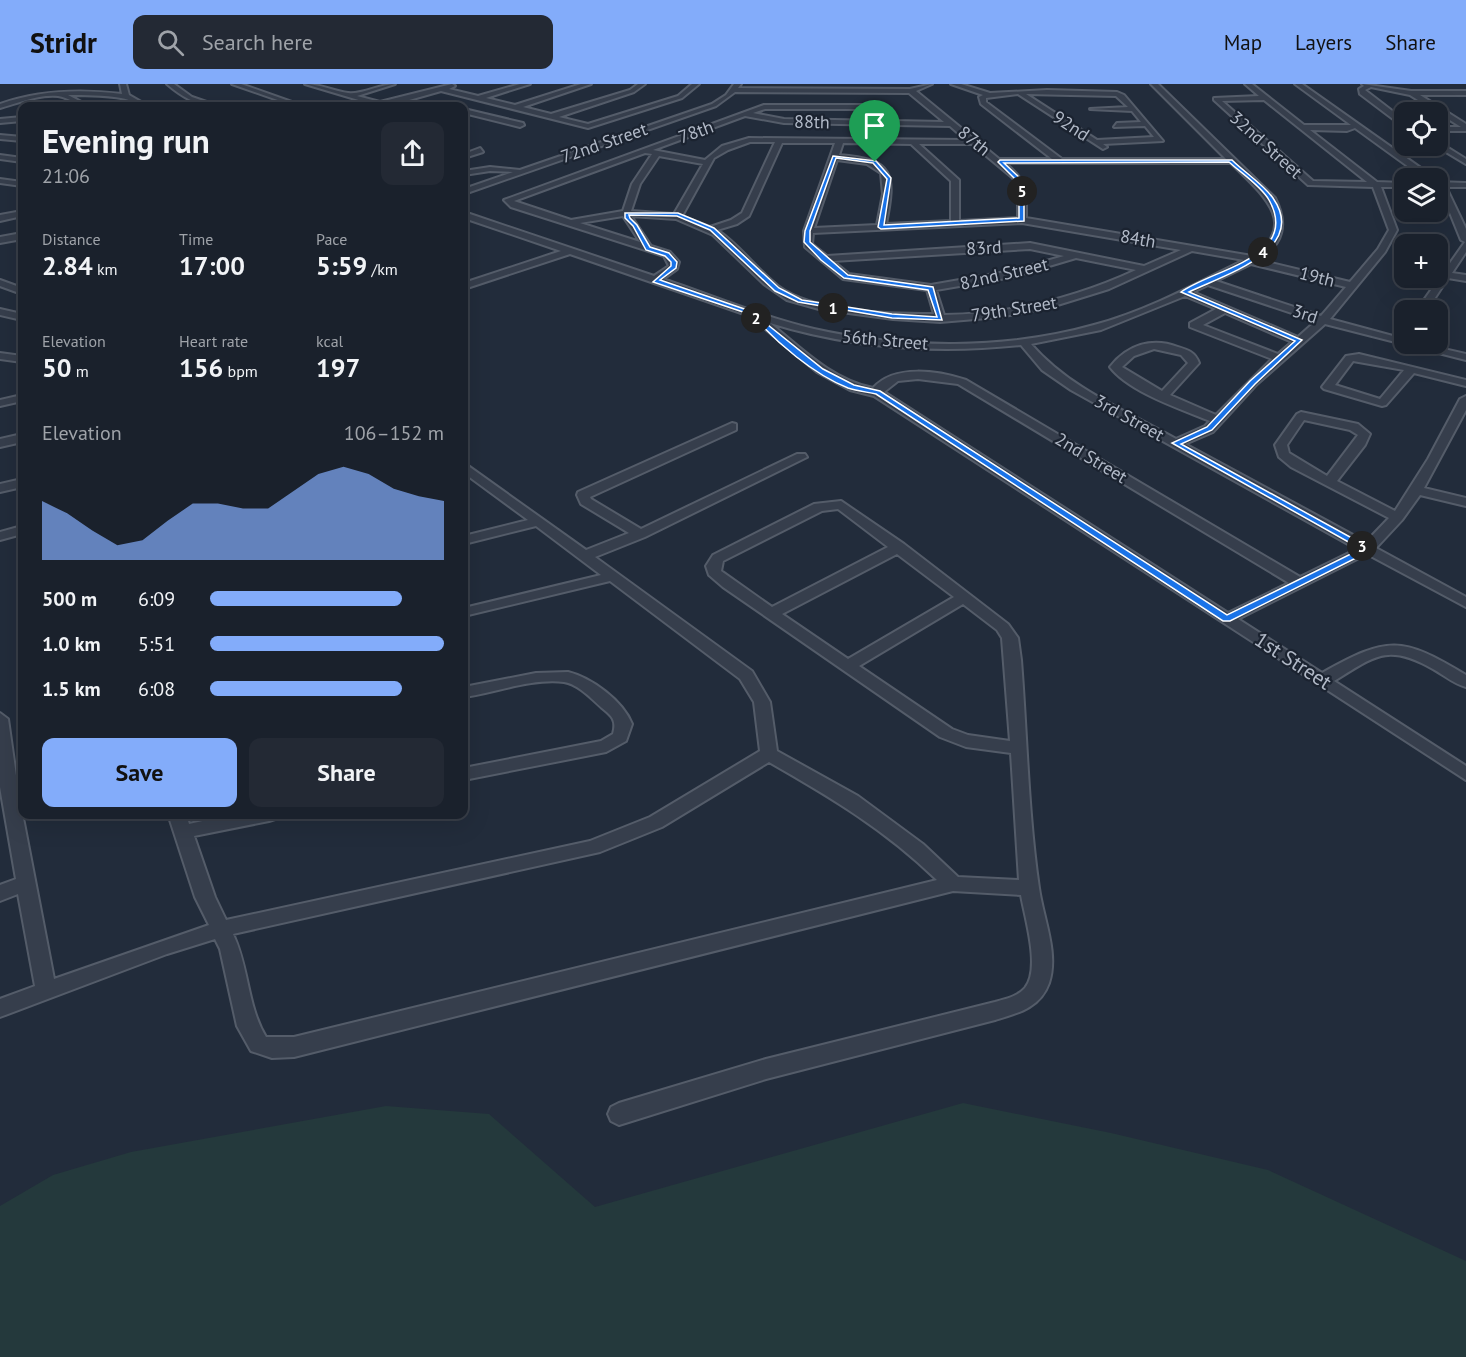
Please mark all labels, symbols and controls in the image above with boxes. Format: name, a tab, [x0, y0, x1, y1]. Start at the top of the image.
search box	[133, 15, 553, 69]
text: Stridr	[30, 24, 97, 61]
icon: search	[154, 26, 187, 59]
text: Search here	[202, 28, 313, 56]
text: Map	[1224, 29, 1262, 56]
text: Layers	[1295, 29, 1352, 56]
text: Share	[1385, 29, 1436, 56]
pin	[849, 100, 900, 162]
map controls	[1394, 102, 1448, 354]
button: locate	[1394, 102, 1448, 156]
street label: 92nd	[1049, 105, 1094, 146]
street label: 32nd Street	[1225, 106, 1307, 183]
icon: arrive	[858, 109, 891, 142]
street label: 88th	[794, 110, 830, 133]
street label: 78th	[675, 115, 716, 148]
street label: 72nd Street	[558, 117, 650, 168]
text: Evening run	[42, 119, 210, 162]
street label: 87th	[953, 121, 995, 161]
button: share	[381, 122, 444, 185]
text: 21:06	[42, 163, 90, 189]
button: layers	[1394, 168, 1448, 222]
pin: 5	[1007, 176, 1037, 206]
text: 5	[1017, 181, 1027, 201]
street label: 84th	[1119, 224, 1158, 253]
text: Distance	[42, 229, 101, 249]
text: Time	[179, 229, 213, 249]
text: Pace	[316, 229, 347, 249]
button: +	[1394, 234, 1448, 288]
street label: 83rd	[966, 235, 1002, 260]
pin: 4	[1248, 237, 1278, 267]
text: 4	[1258, 242, 1268, 262]
text: 2.84	[42, 249, 93, 282]
text: 17:00	[179, 249, 245, 282]
text: 5:59	[316, 249, 367, 282]
street label: 82nd Street	[957, 252, 1050, 295]
text: km	[93, 259, 118, 279]
text: /km	[367, 259, 398, 279]
street label: 19th	[1297, 261, 1337, 292]
street label: 79th Street	[969, 290, 1058, 327]
pin: 1	[818, 293, 848, 323]
text: 1	[828, 298, 838, 318]
street label: 3rd	[1289, 299, 1321, 328]
button: −	[1394, 300, 1448, 354]
pin: 2	[741, 303, 771, 333]
text: 2	[751, 308, 761, 328]
street label: 56th Street	[841, 324, 929, 355]
text: Elevation	[42, 331, 106, 351]
text: Heart rate	[179, 331, 248, 351]
text: kcal	[316, 331, 343, 351]
text: 50	[42, 351, 71, 384]
text: 156	[179, 351, 223, 384]
text: 197	[316, 351, 360, 384]
text: m	[71, 361, 89, 381]
text: bpm	[223, 361, 258, 381]
street label: 3rd Street	[1090, 389, 1168, 446]
text: Elevation	[42, 420, 122, 446]
text: 106–152 m	[344, 420, 444, 446]
street label: 2nd Street	[1051, 427, 1132, 488]
pin: 3	[1347, 531, 1377, 561]
text: 3	[1357, 536, 1367, 556]
text: 500 m	[42, 586, 97, 612]
text: 6:09	[138, 586, 175, 612]
street label: 1st Street	[1250, 626, 1337, 696]
text: 1.0 km	[42, 631, 101, 657]
text: 5:51	[138, 631, 175, 657]
text: 1.5 km	[42, 676, 101, 702]
text: 6:08	[138, 676, 175, 702]
button: Save	[42, 738, 237, 807]
button: Share	[249, 738, 444, 807]

